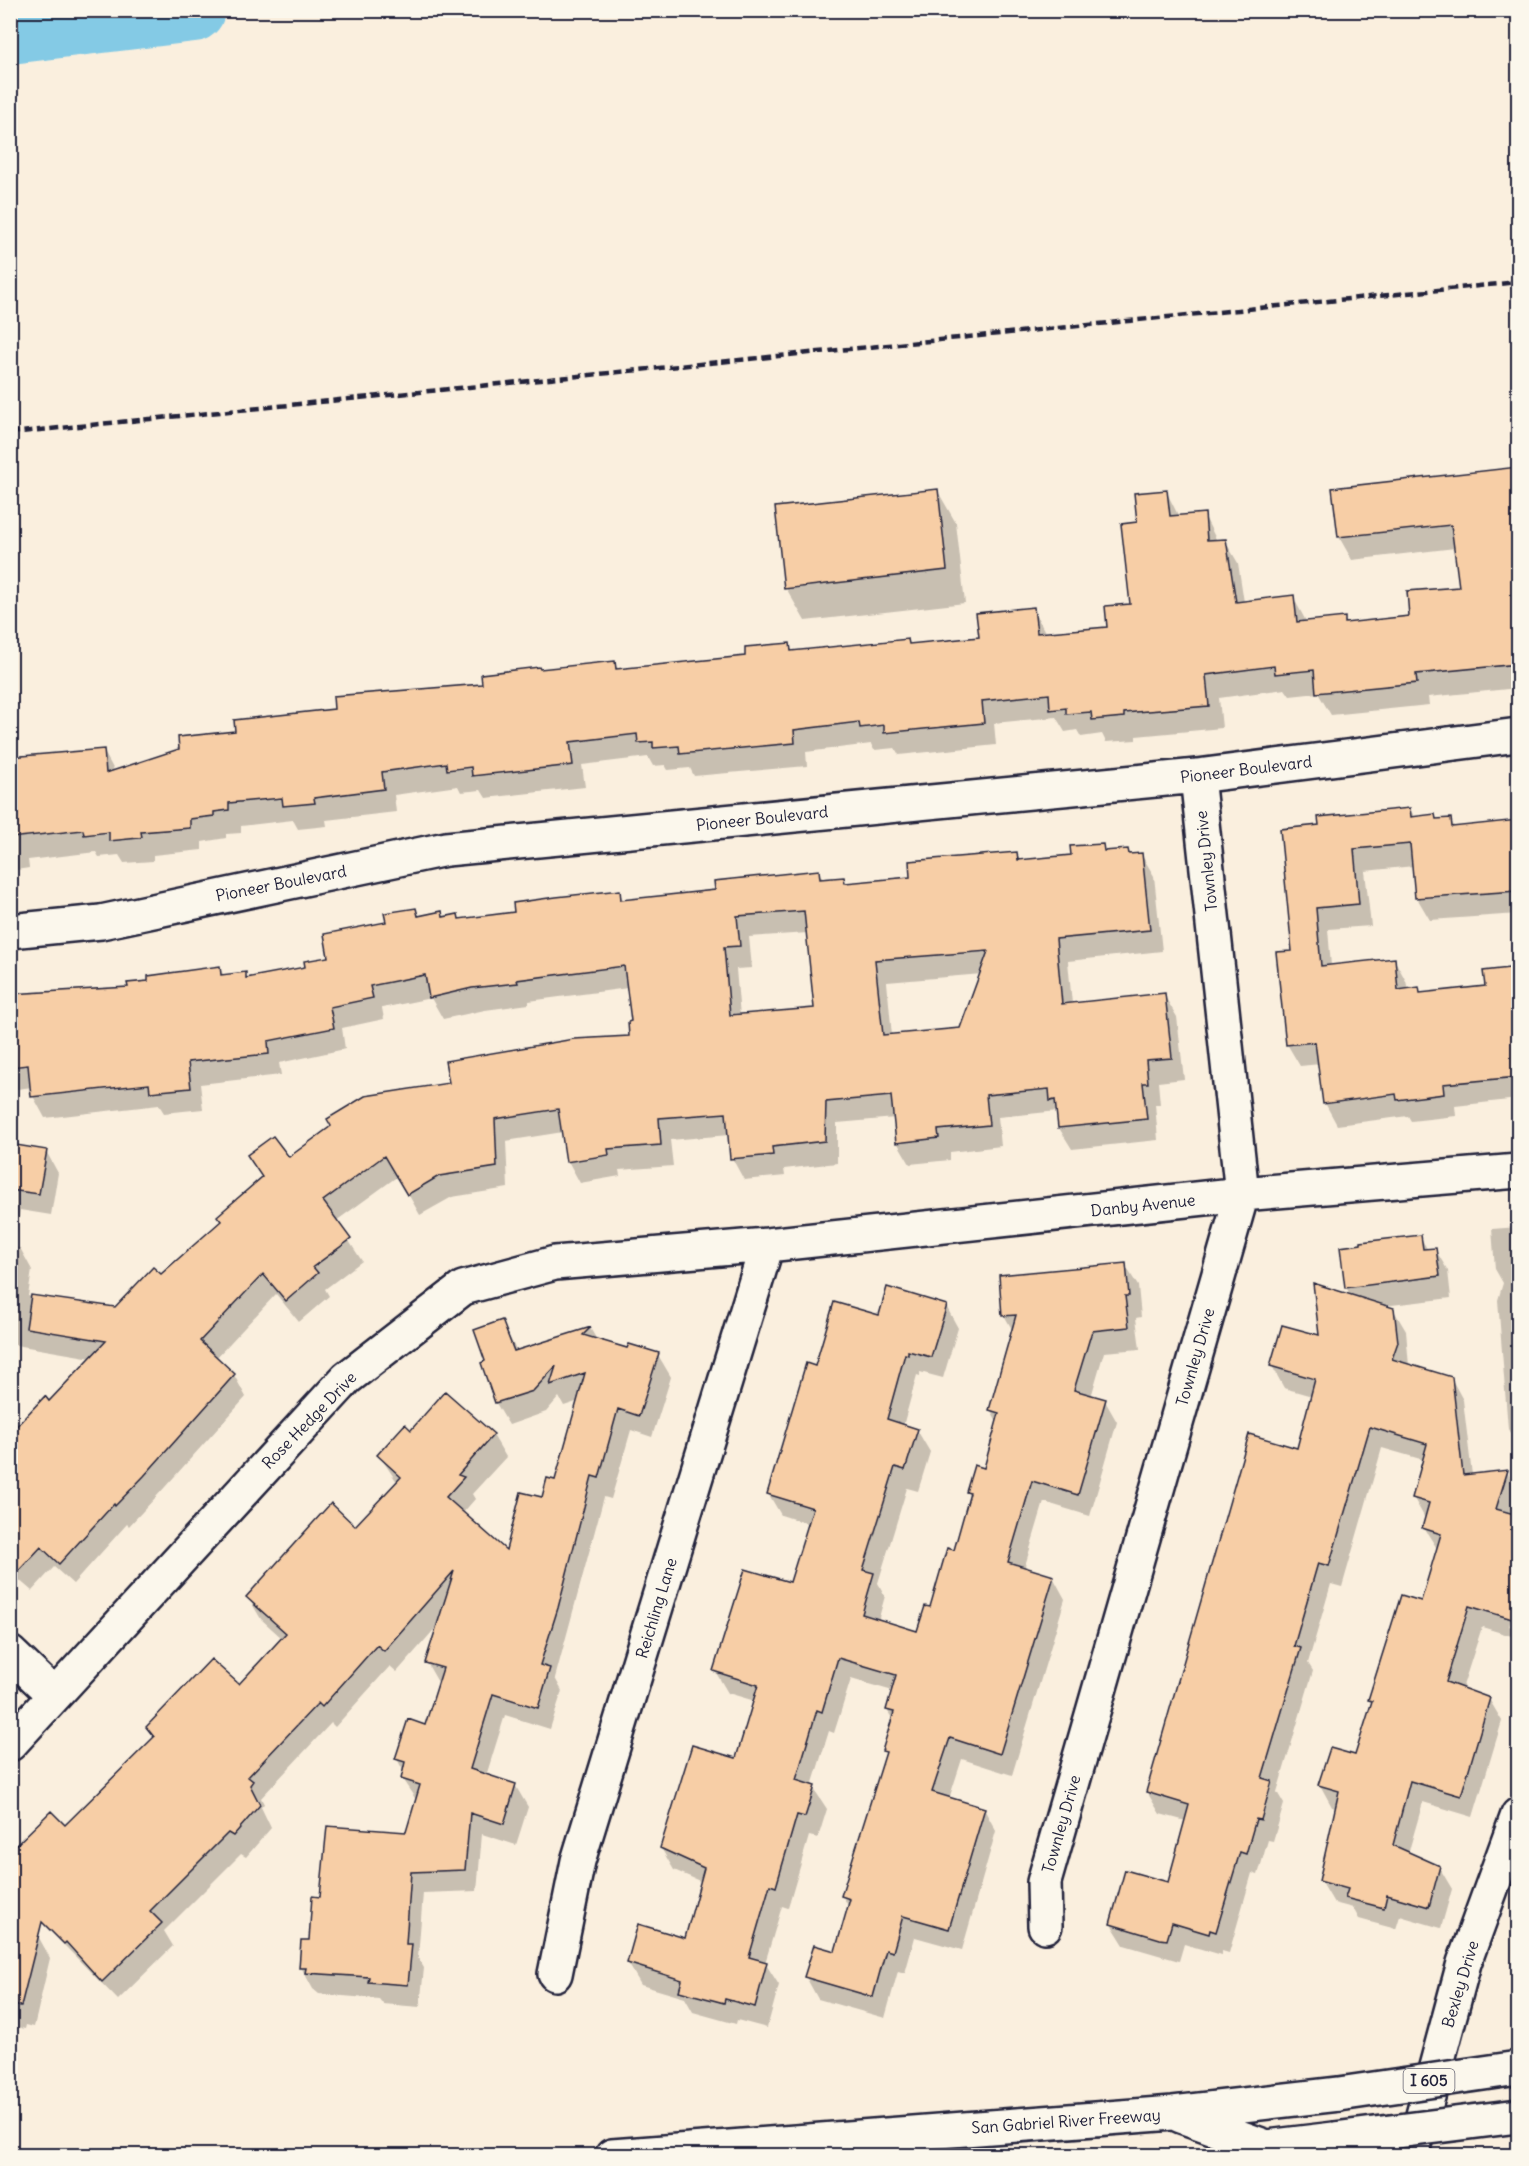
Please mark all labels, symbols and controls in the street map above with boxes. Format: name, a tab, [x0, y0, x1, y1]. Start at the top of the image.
street label: Pioneer Boulevard	[1179, 751, 1313, 787]
street label: Pioneer Boulevard	[695, 801, 829, 835]
street label: Townley Drive	[1191, 810, 1221, 912]
street label: Pioneer Boulevard	[214, 861, 348, 905]
street label: Danby Avenue	[1090, 1190, 1196, 1220]
street label: Townley Drive	[1171, 1306, 1219, 1408]
street label: Rose Hedge Drive	[258, 1367, 360, 1473]
street label: Reichling Lane	[631, 1555, 681, 1661]
street label: Townley Drive	[1037, 1773, 1085, 1875]
street label: Bexley Drive	[1437, 1938, 1483, 2030]
road number: I 605	[1404, 2069, 1454, 2093]
street label: San Gabriel River Freeway	[971, 2104, 1161, 2138]

